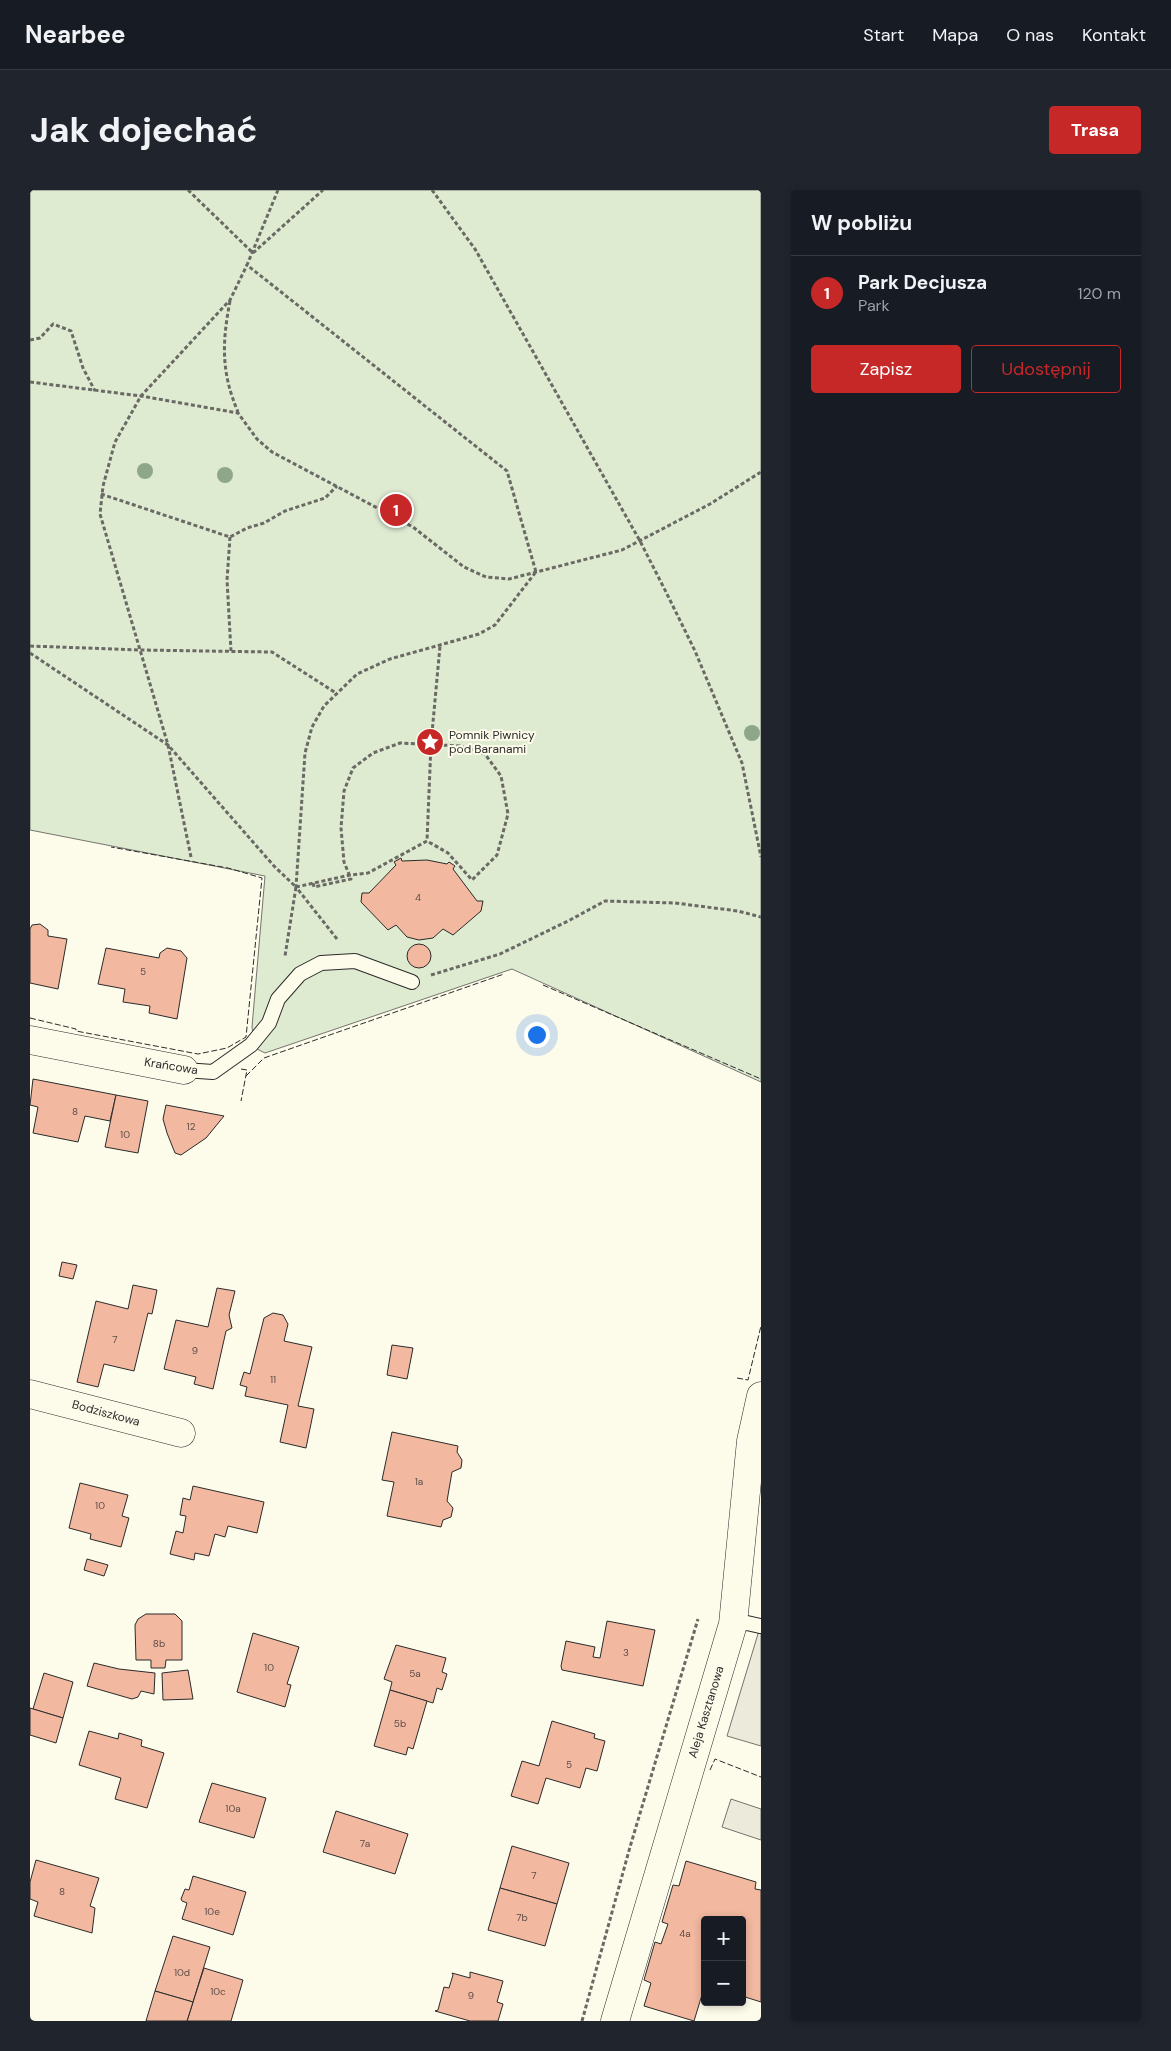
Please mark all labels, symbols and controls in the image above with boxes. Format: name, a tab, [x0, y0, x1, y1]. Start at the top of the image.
text: Nearbee	[25, 19, 125, 50]
text: Start	[863, 23, 904, 47]
text: Mapa	[932, 23, 978, 47]
text: O nas	[1006, 23, 1054, 47]
text: Kontakt	[1082, 23, 1146, 47]
button: Trasa	[1049, 106, 1141, 154]
text: Jak dojechać	[30, 107, 257, 153]
text: W pobliżu	[811, 209, 912, 237]
text: Park Decjusza	[858, 270, 987, 295]
text: 1	[824, 283, 830, 304]
text: 120 m	[1077, 283, 1121, 304]
text: Park	[858, 295, 890, 316]
button: Zapisz	[811, 345, 961, 393]
button: Udostępnij	[971, 345, 1121, 393]
pin: 1	[380, 491, 412, 529]
place icon: Pomnik Piwnicy pod Baranami	[415, 727, 445, 757]
place label: Pomnik Piwnicy pod Baranami	[449, 727, 535, 757]
house number: 4	[415, 891, 421, 904]
house number: 5	[140, 965, 146, 978]
your location	[524, 1022, 550, 1048]
street label: Krańcowa	[143, 1054, 199, 1078]
house number: 8	[72, 1105, 78, 1118]
house number: 12	[187, 1120, 196, 1133]
house number: 10	[120, 1128, 130, 1141]
house number: 7	[112, 1333, 118, 1346]
house number: 9	[192, 1344, 198, 1357]
house number: 11	[270, 1373, 276, 1386]
street label: Bodziszkowa	[70, 1396, 142, 1430]
house number: 1a	[415, 1475, 423, 1488]
house number: 10	[95, 1499, 105, 1512]
house number: 8b	[153, 1637, 165, 1650]
house number: 3	[623, 1646, 629, 1659]
house number: 10	[264, 1661, 274, 1674]
street label: Aleja Kasztanowa	[684, 1664, 728, 1760]
house number: 5a	[409, 1667, 421, 1680]
house number: 5b	[394, 1717, 406, 1730]
house number: 5	[566, 1758, 572, 1771]
house number: 10a	[225, 1802, 241, 1815]
house number: 7a	[360, 1837, 370, 1850]
house number: 7	[531, 1869, 537, 1882]
house number: 8	[59, 1885, 65, 1898]
house number: 10e	[204, 1905, 220, 1918]
house number: 7b	[516, 1911, 528, 1924]
map controls	[701, 1916, 746, 2006]
button: +	[701, 1916, 746, 1961]
house number: 4a	[679, 1927, 691, 1940]
button: −	[701, 1961, 746, 2006]
house number: 10d	[174, 1966, 190, 1979]
house number: 10c	[210, 1985, 226, 1998]
house number: 9	[468, 1989, 474, 2002]

